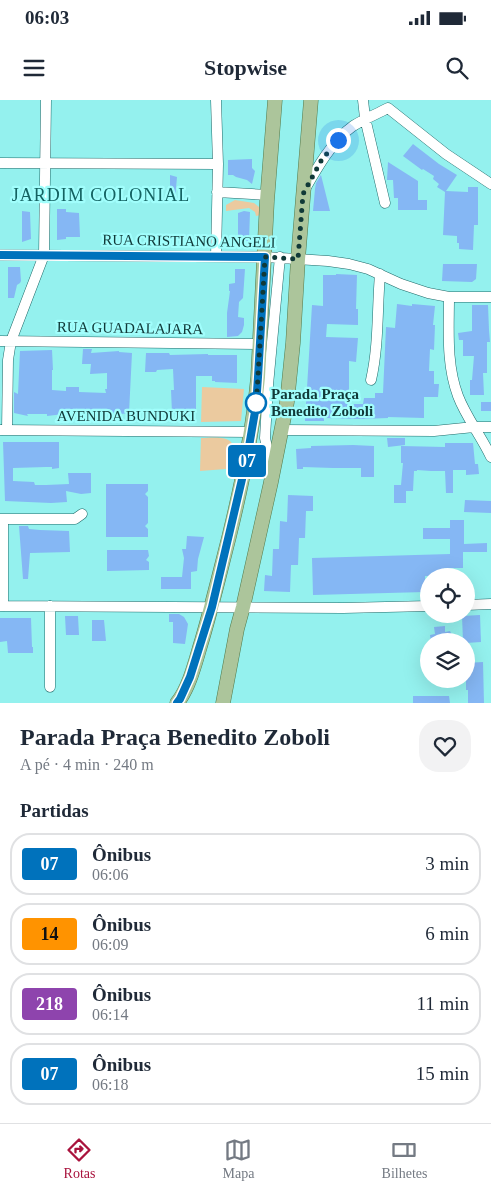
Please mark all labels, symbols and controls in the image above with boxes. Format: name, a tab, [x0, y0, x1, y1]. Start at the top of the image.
text: 06:03	[25, 7, 69, 28]
icon: menu	[20, 54, 48, 82]
icon: search	[443, 54, 471, 82]
text: Stopwise	[204, 55, 287, 80]
your location	[326, 128, 351, 153]
district label: JARDIM COLONIAL	[12, 185, 190, 205]
street label: RUA CRISTIANO ANGELI	[102, 231, 276, 251]
street label: RUA GUADALAJARA	[57, 319, 203, 337]
place label: Parada Praça Benedito Zoboli	[271, 386, 373, 419]
marker: Parada Praça Benedito Zoboli	[245, 392, 267, 414]
street label: AVENIDA BUNDUKI	[57, 408, 195, 424]
line badge: 07	[224, 445, 270, 477]
text: 07	[238, 451, 256, 471]
map controls	[420, 568, 475, 688]
button: locate	[420, 568, 475, 623]
button: layers	[420, 633, 475, 688]
button: heart	[419, 720, 471, 772]
text: Parada Praça Benedito Zoboli	[20, 724, 330, 750]
text: A pé · 4 min · 240 m	[20, 756, 154, 773]
text: Partidas	[20, 800, 89, 821]
text: Ônibus	[92, 844, 151, 865]
text: 3 min	[425, 853, 469, 874]
text: 07	[41, 854, 59, 874]
text: 06:06	[92, 866, 128, 883]
text: Ônibus	[92, 914, 151, 935]
text: 6 min	[425, 923, 469, 944]
text: 14	[41, 924, 59, 944]
text: 06:09	[92, 936, 128, 953]
text: Ônibus	[92, 984, 151, 1005]
text: 11 min	[416, 993, 469, 1014]
text: 218	[36, 994, 63, 1014]
text: 06:14	[92, 1006, 128, 1023]
text: Ônibus	[92, 1054, 151, 1075]
text: 15 min	[416, 1063, 469, 1084]
text: 07	[41, 1064, 59, 1084]
text: 06:18	[92, 1076, 128, 1093]
tab: Rotas	[64, 1136, 95, 1182]
tab: Mapa	[223, 1136, 254, 1182]
tab: Bilhetes	[382, 1136, 427, 1182]

